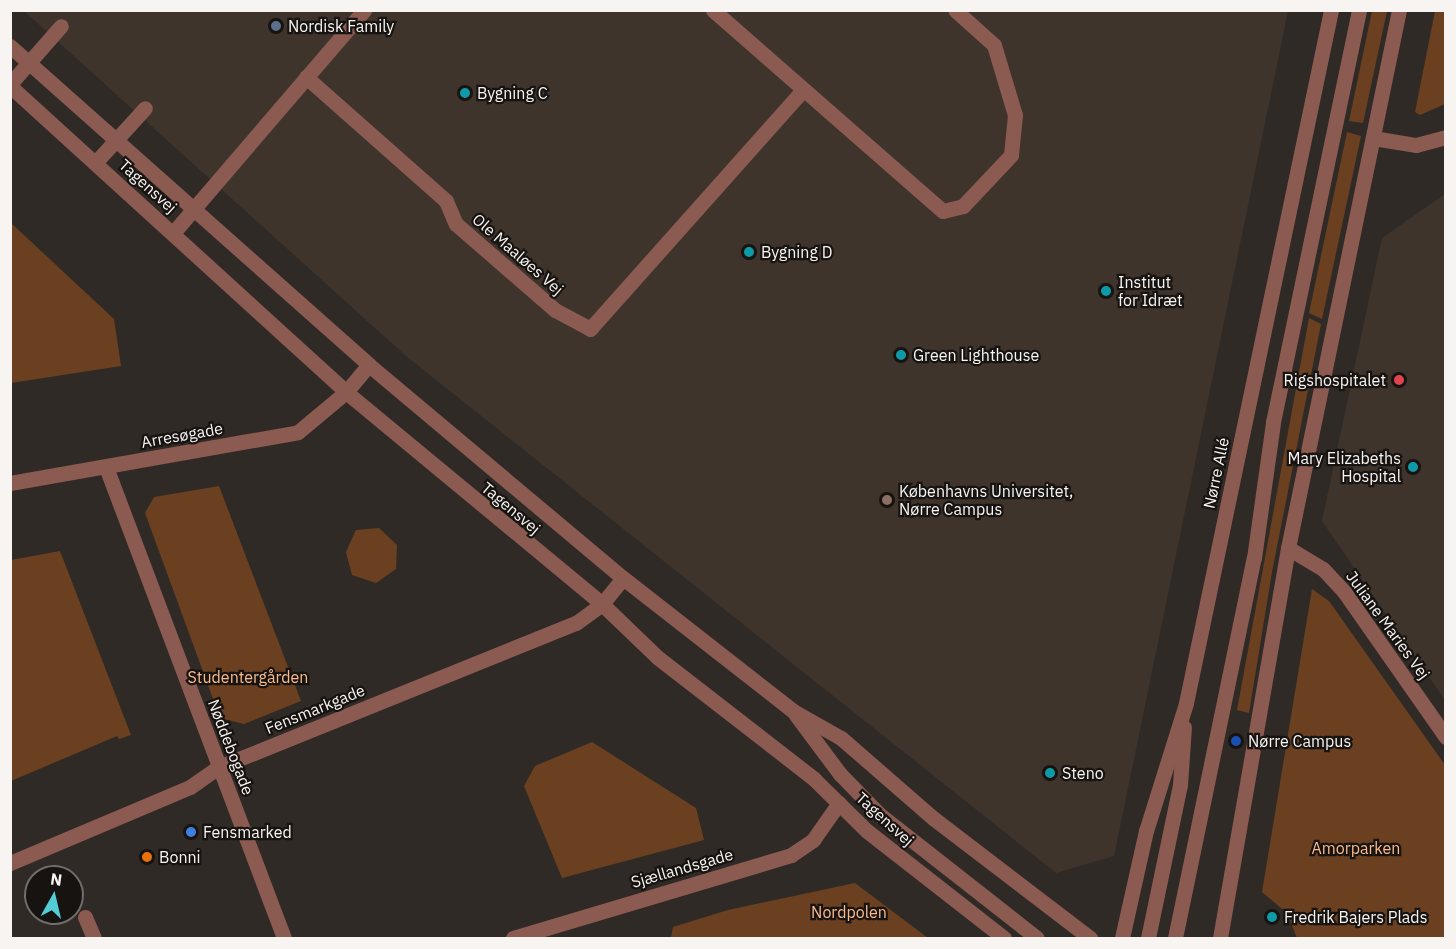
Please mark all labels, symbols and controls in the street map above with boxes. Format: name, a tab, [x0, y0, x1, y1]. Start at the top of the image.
place label: Nordisk Family	[288, 16, 394, 36]
marker: Nordisk Family	[269, 19, 283, 33]
place label: Bygning C	[477, 83, 548, 103]
marker: Bygning C	[458, 86, 472, 100]
street label: Tagensvej	[115, 155, 181, 217]
street label: Ole Maaløes Vej	[469, 209, 567, 299]
place label: Bygning D	[761, 242, 832, 262]
marker: Bygning D	[742, 245, 756, 259]
place label: Institut for Idræt	[1118, 272, 1183, 310]
marker: Institut for Idræt	[1099, 284, 1113, 298]
place label: Green Lighthouse	[913, 345, 1039, 365]
marker: Green Lighthouse	[894, 348, 908, 362]
place label: Rigshospitalet	[1283, 370, 1386, 390]
marker: Rigshospitalet	[1390, 371, 1408, 389]
street label: Arresøgade	[140, 418, 224, 452]
street label: Nørre Allé	[1199, 436, 1233, 510]
place label: Mary Elizabeths Hospital	[1287, 448, 1401, 486]
marker: Mary Elizabeths Hospital	[1406, 460, 1420, 474]
street label: Tagensvej	[478, 478, 544, 538]
place label: Københavns Universitet, Nørre Campus	[899, 481, 1073, 519]
marker: Københavns Universitet, Nørre Campus	[880, 493, 894, 507]
street label: Juliane Maries Vej	[1342, 567, 1434, 683]
park label: Studentergården	[188, 667, 308, 687]
street label: Fensmarkgade	[262, 680, 368, 738]
street label: Nøddebogade	[204, 696, 258, 798]
place label: Nørre Campus	[1248, 731, 1351, 751]
marker: Nørre Campus	[1229, 734, 1243, 748]
place label: Steno	[1062, 763, 1104, 783]
marker: Steno	[1043, 766, 1057, 780]
street label: Tagensvej	[852, 788, 918, 850]
place label: Fensmarked	[203, 822, 292, 842]
marker: Fensmarked	[184, 825, 198, 839]
park label: Amorparken	[1312, 838, 1400, 858]
street label: Sjællandsgade	[629, 844, 735, 892]
place label: Bonni	[159, 847, 201, 867]
marker: Bonni	[140, 850, 154, 864]
north arrow	[24, 865, 84, 925]
text: N	[49, 868, 63, 890]
park label: Nordpolen	[811, 902, 887, 922]
place label: Fredrik Bajers Plads	[1284, 907, 1427, 927]
marker: Fredrik Bajers Plads	[1265, 910, 1279, 924]

